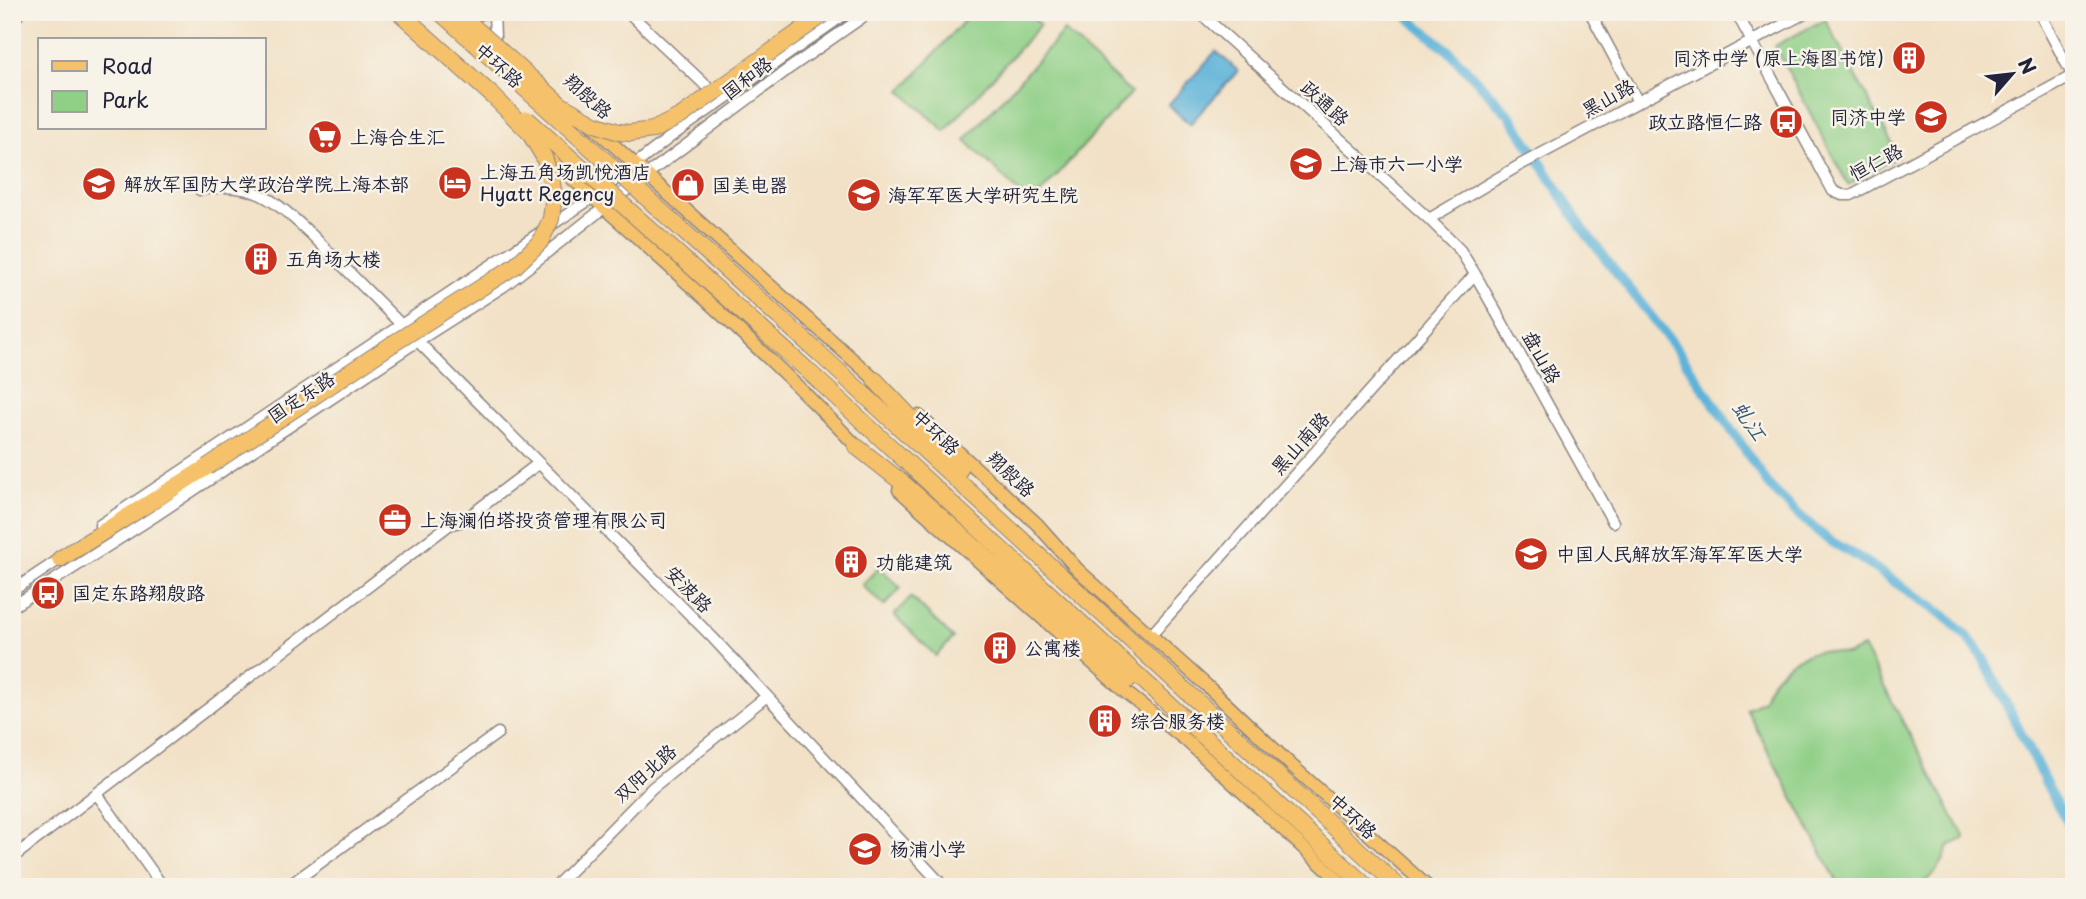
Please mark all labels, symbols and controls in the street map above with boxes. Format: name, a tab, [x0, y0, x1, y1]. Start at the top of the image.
street label: 中环路	[469, 35, 530, 94]
legend	[38, 38, 266, 130]
north arrow	[1978, 38, 2048, 108]
building icon: 同济中学 (原上海图书馆)	[1890, 39, 1928, 77]
place label: 同济中学 (原上海图书馆)	[1673, 43, 1884, 71]
text: Road	[102, 49, 153, 81]
street label: 国和路	[715, 49, 778, 106]
text: N	[2012, 52, 2044, 79]
street label: 翔殷路	[558, 66, 619, 125]
street label: 黑山路	[1576, 71, 1639, 123]
street label: 政通路	[1295, 73, 1356, 132]
text: Park	[102, 83, 149, 115]
school or university icon: 同济中学	[1912, 98, 1950, 136]
place label: 同济中学	[1830, 102, 1906, 130]
bus stop icon: 政立路恒仁路	[1767, 103, 1805, 141]
place label: 政立路恒仁路	[1648, 107, 1762, 135]
supermarket icon: 上海合生汇	[306, 118, 344, 156]
place label: 上海合生汇	[350, 122, 445, 150]
street label: 恒仁路	[1844, 135, 1907, 187]
school or university icon: 上海市六一小学	[1287, 145, 1325, 183]
place label: 上海市六一小学	[1330, 149, 1463, 177]
place label: 上海五角场凯悦酒店 Hyatt Regency	[480, 157, 651, 207]
hotel icon: 上海五角场凯悦酒店 Hyatt Regency	[436, 164, 474, 202]
school or university icon: 解放军国防大学政治学院上海本部	[80, 165, 118, 203]
shop icon: 国美电器	[669, 166, 707, 204]
place label: 解放军国防大学政治学院上海本部	[124, 169, 409, 197]
place label: 国美电器	[712, 170, 788, 198]
school or university icon: 海军军医大学研究生院	[845, 176, 883, 214]
place label: 海军军医大学研究生院	[888, 180, 1078, 208]
building icon: 五角场大楼	[242, 240, 280, 278]
place label: 五角场大楼	[286, 244, 381, 272]
street label: 盘山路	[1517, 325, 1569, 388]
street label: 国定东路	[261, 363, 340, 429]
water label: 虬江	[1726, 394, 1776, 447]
street label: 中环路	[906, 402, 967, 461]
street label: 黑山南路	[1263, 405, 1335, 480]
street label: 翔殷路	[981, 444, 1042, 503]
office icon: 上海澜伯塔投资管理有限公司	[376, 501, 414, 539]
place label: 上海澜伯塔投资管理有限公司	[420, 505, 667, 533]
school or university icon: 中国人民解放军海军军医大学	[1512, 535, 1550, 573]
place label: 中国人民解放军海军军医大学	[1556, 539, 1803, 567]
building icon: 功能建筑	[832, 543, 870, 581]
place label: 功能建筑	[876, 547, 952, 575]
street label: 安波路	[660, 558, 720, 618]
bus stop icon: 国定东路翔殷路	[29, 574, 67, 612]
place label: 国定东路翔殷路	[72, 578, 205, 606]
building icon: 公寓楼	[981, 629, 1019, 667]
place label: 公寓楼	[1024, 633, 1081, 661]
building icon: 综合服务楼	[1086, 702, 1124, 740]
place label: 综合服务楼	[1130, 706, 1225, 734]
street label: 双阳北路	[607, 736, 682, 808]
street label: 中环路	[1323, 786, 1384, 845]
school or university icon: 杨浦小学	[846, 830, 884, 868]
place label: 杨浦小学	[890, 834, 966, 862]

